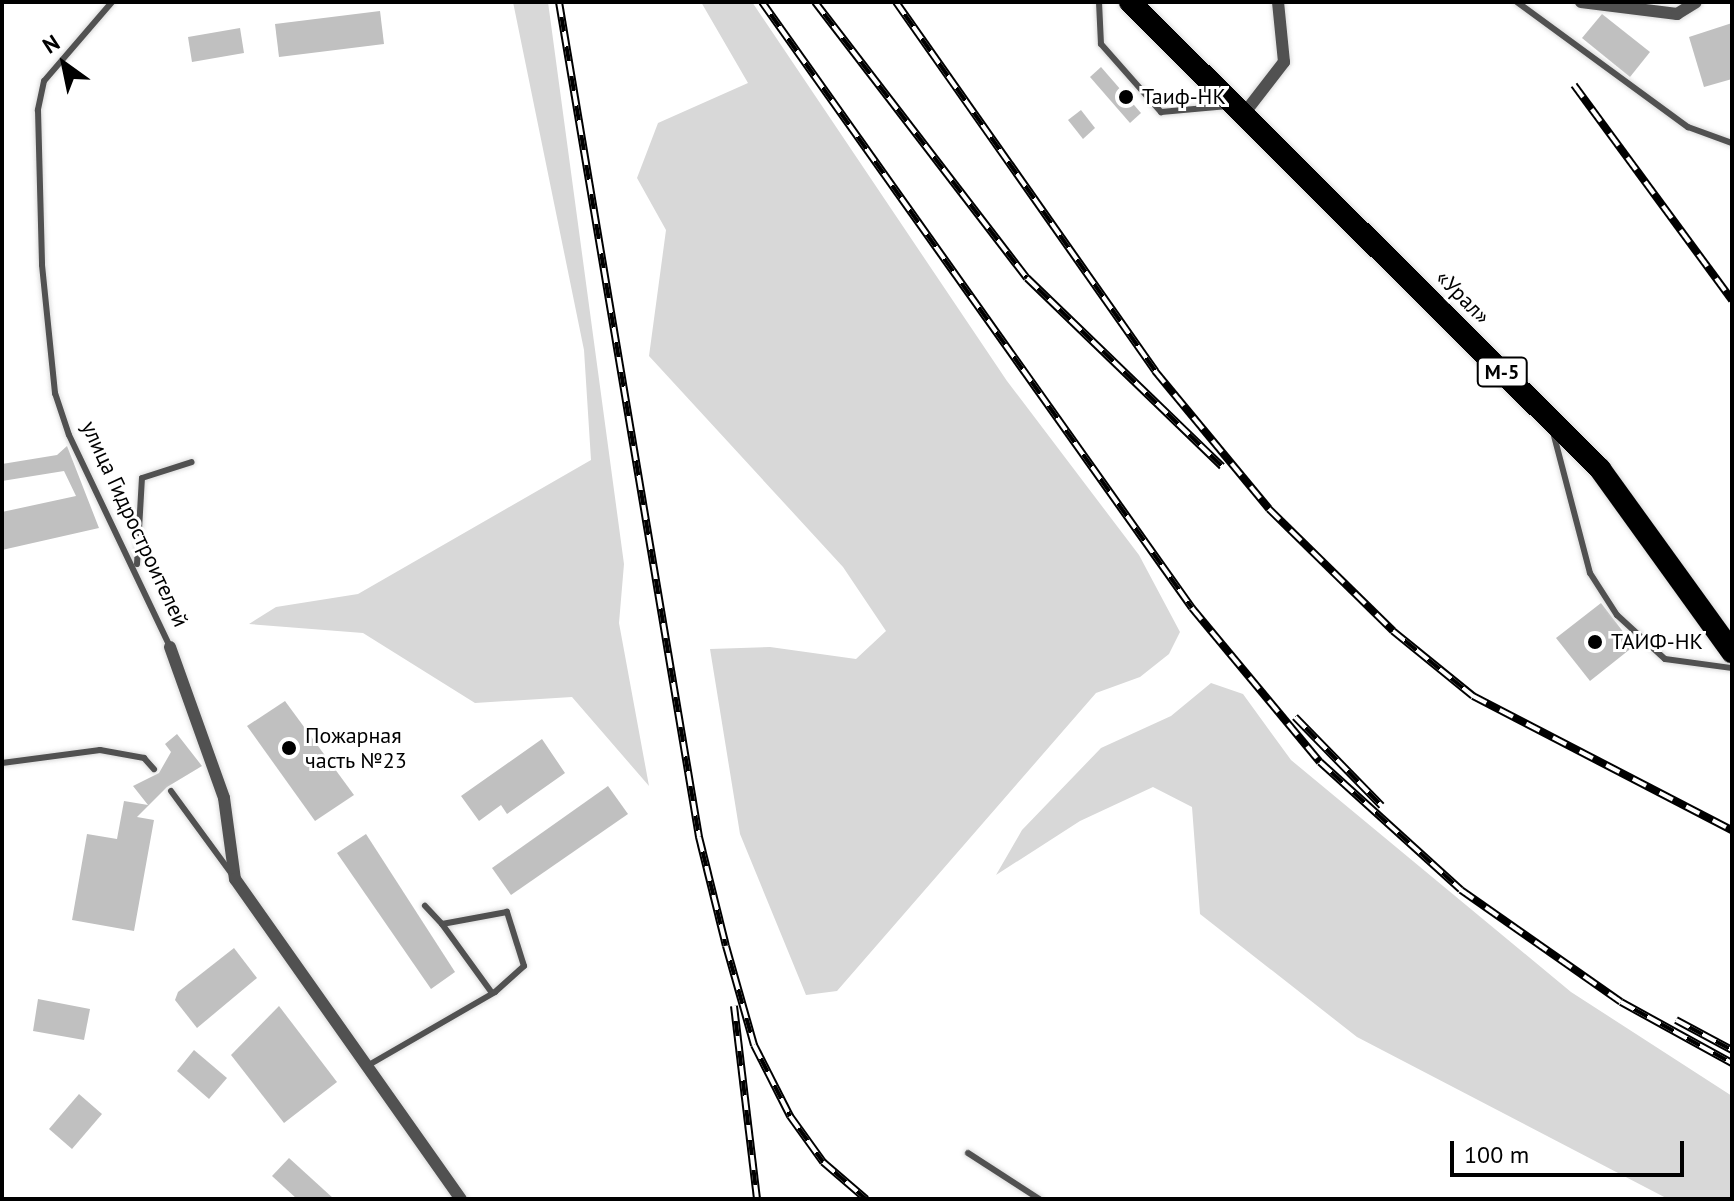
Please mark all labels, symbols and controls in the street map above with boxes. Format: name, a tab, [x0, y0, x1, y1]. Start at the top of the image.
north arrow	[24, 24, 104, 104]
text: N	[37, 28, 65, 60]
place label: Таиф-НК	[1142, 84, 1226, 110]
marker: Таиф-НК	[1117, 88, 1135, 106]
street label: «Урал»	[1430, 264, 1496, 330]
road number: М-5	[1476, 356, 1528, 388]
street label: улица Гидростроителей	[76, 417, 194, 631]
place label: ТАИФ-НК	[1611, 629, 1703, 655]
marker: ТАИФ-НК	[1586, 633, 1604, 651]
place label: Пожарная часть №23	[305, 722, 408, 774]
marker: Пожарная часть №23	[280, 739, 298, 757]
scale bar	[1454, 1125, 1688, 1175]
text: 100 m	[1464, 1139, 1529, 1170]

